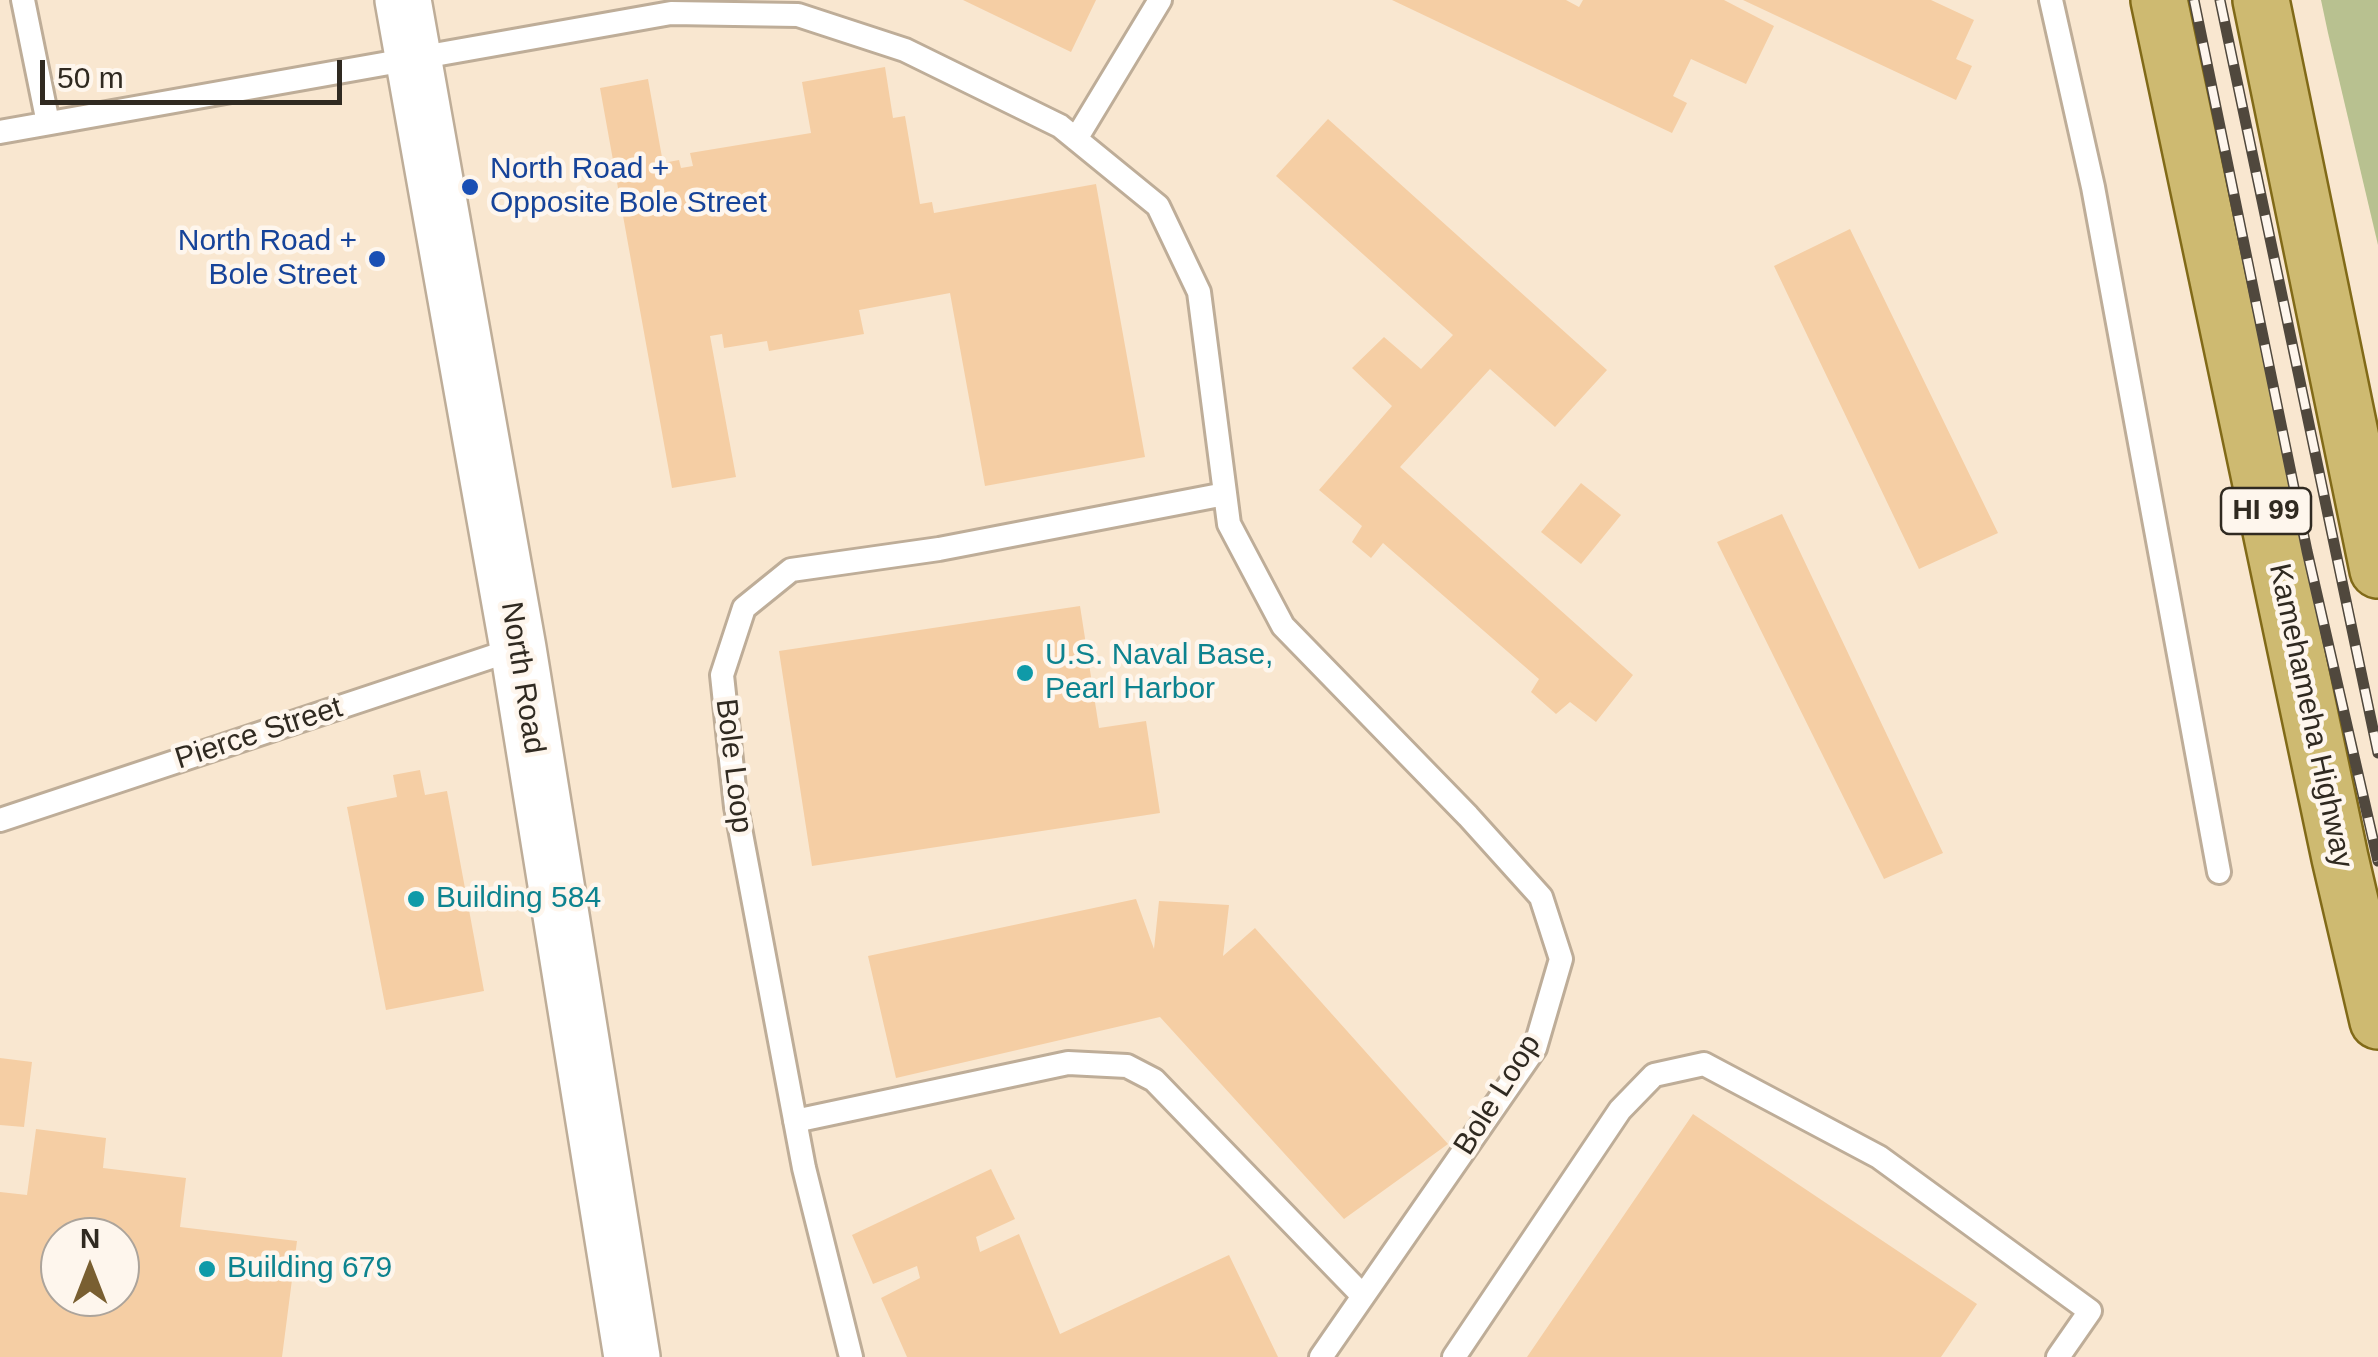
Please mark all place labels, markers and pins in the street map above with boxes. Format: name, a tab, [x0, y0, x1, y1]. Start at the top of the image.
place label: North Road + Opposite Bole Street	[490, 152, 767, 222]
marker: North Road + Opposite Bole Street	[459, 176, 481, 198]
place label: North Road + Bole Street	[178, 224, 357, 294]
marker: North Road + Bole Street	[366, 248, 388, 270]
place label: U.S. Naval Base, Pearl Harbor	[1045, 638, 1273, 708]
marker: U.S. Naval Base, Pearl Harbor	[1014, 662, 1036, 684]
place label: Building 584	[436, 881, 601, 917]
marker: Building 584	[405, 888, 427, 910]
place label: Building 679	[227, 1251, 392, 1287]
marker: Building 679	[196, 1258, 218, 1280]

